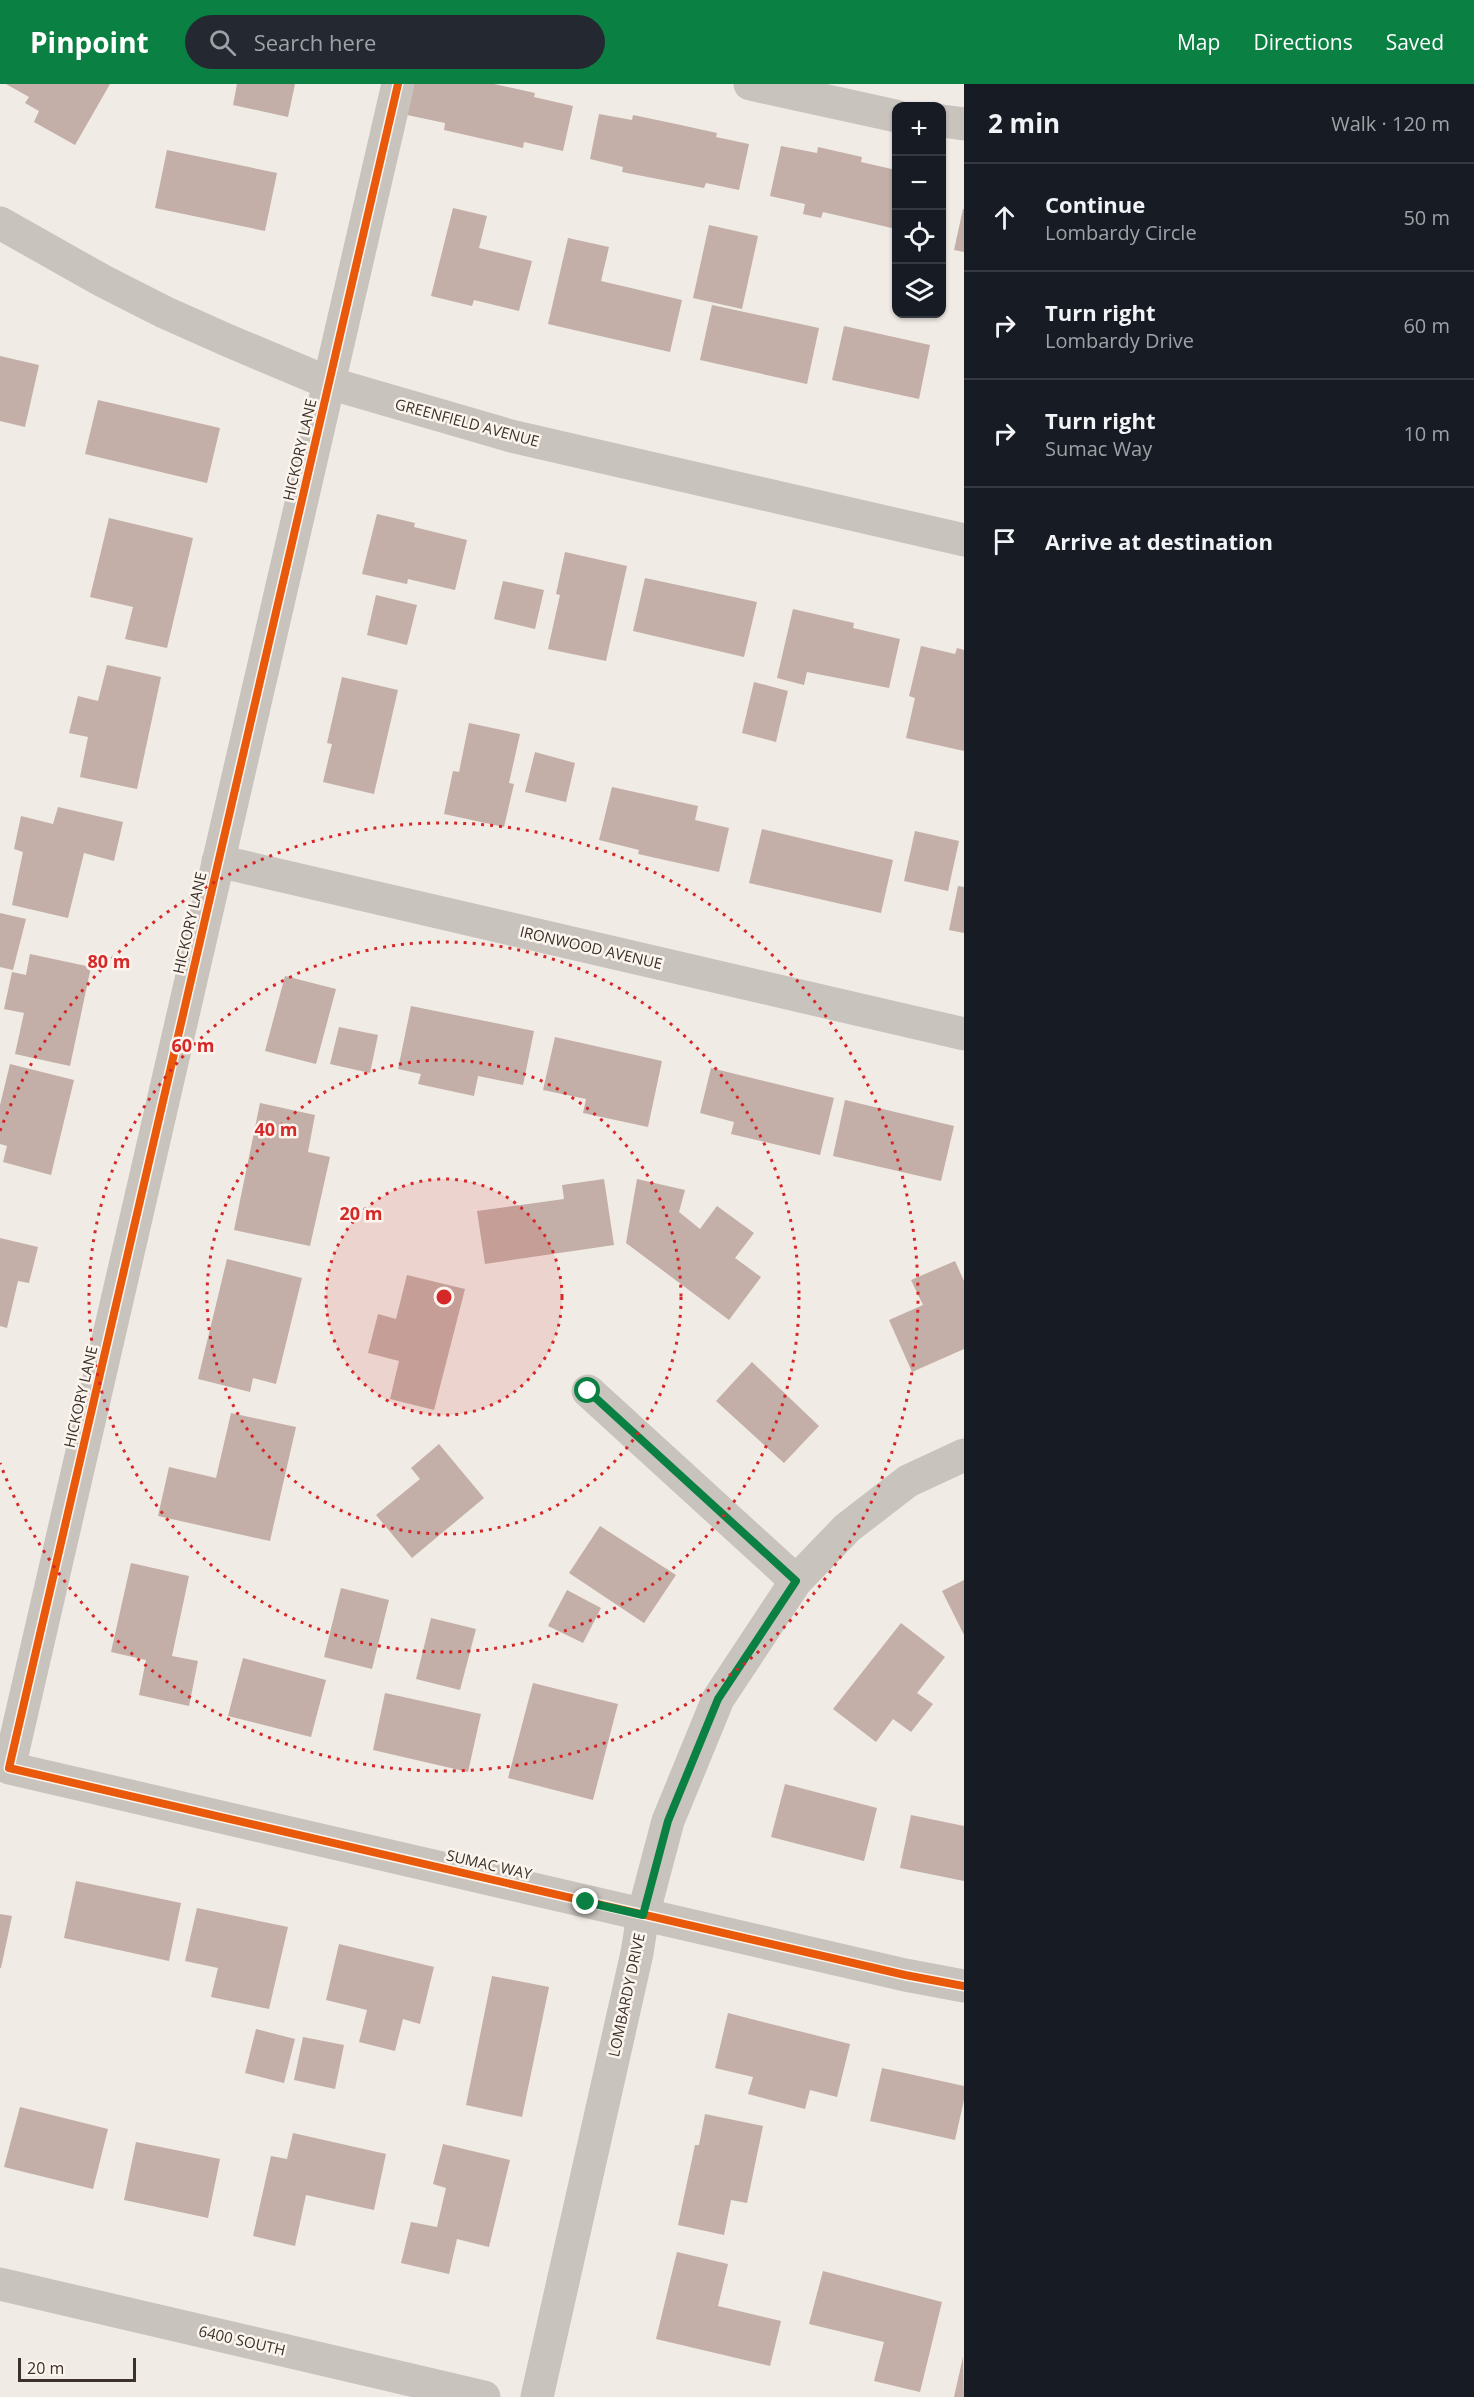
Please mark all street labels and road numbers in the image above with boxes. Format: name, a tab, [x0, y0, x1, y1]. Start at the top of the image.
street label: GREENFIELD AVENUE	[393, 393, 541, 451]
street label: HICKORY LANE	[278, 397, 320, 503]
street label: HICKORY LANE	[168, 870, 210, 976]
street label: IRONWOOD AVENUE	[518, 921, 664, 973]
street label: HICKORY LANE	[59, 1344, 101, 1450]
street label: SUMAC WAY	[444, 1844, 535, 1884]
street label: LOMBARDY DRIVE	[603, 1931, 649, 2059]
street label: 6400 SOUTH	[197, 2320, 288, 2360]

